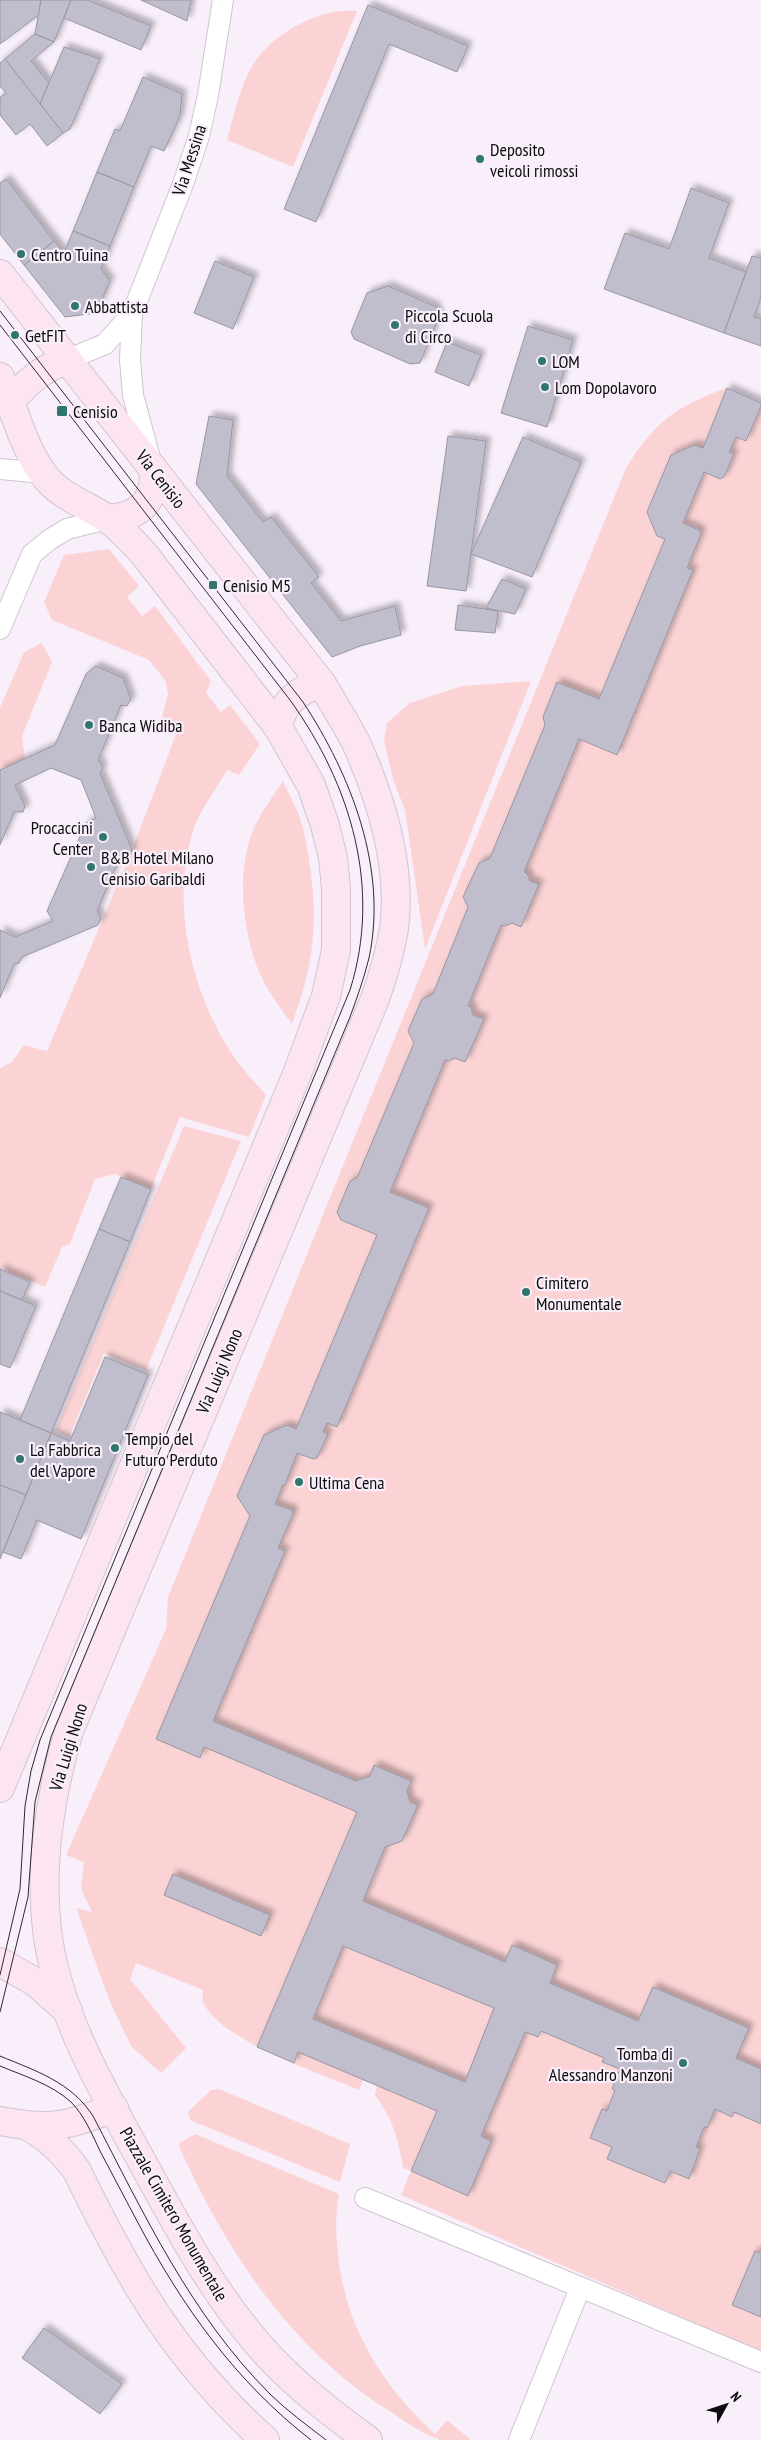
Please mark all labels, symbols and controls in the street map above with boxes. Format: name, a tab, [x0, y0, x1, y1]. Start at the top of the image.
street label: Via Messina	[166, 122, 211, 199]
place label: Deposito veicoli rimossi	[490, 138, 579, 182]
marker: Deposito veicoli rimossi	[474, 153, 486, 165]
place label: Centro Tuina	[31, 243, 108, 266]
marker: Centro Tuina	[15, 248, 27, 260]
place label: Abbattista	[85, 295, 148, 318]
marker: Abbattista	[69, 300, 81, 312]
place label: Piccola Scuola di Circo	[405, 304, 493, 348]
marker: Piccola Scuola di Circo	[389, 319, 401, 331]
place label: GetFIT	[25, 324, 66, 347]
marker: GetFIT	[9, 329, 21, 341]
place label: LOM	[552, 350, 580, 373]
marker: LOM	[536, 355, 548, 367]
place label: Lom Dopolavoro	[555, 376, 657, 399]
marker: Lom Dopolavoro	[539, 381, 551, 393]
place label: Cenisio	[73, 400, 118, 423]
marker: Cenisio	[55, 404, 69, 418]
street label: Via Cenisio	[130, 444, 191, 513]
place label: Cenisio M5	[223, 574, 291, 597]
marker: Cenisio M5	[207, 579, 219, 591]
place label: Banca Widiba	[99, 714, 182, 737]
marker: Banca Widiba	[83, 719, 95, 731]
place label: Procaccini Center	[31, 816, 93, 860]
marker: Procaccini Center	[97, 831, 109, 843]
place label: B&B Hotel Milano Cenisio Garibaldi	[101, 846, 214, 890]
marker: B&B Hotel Milano Cenisio Garibaldi	[85, 861, 97, 873]
place label: Cimitero Monumentale	[536, 1271, 622, 1315]
marker: Cimitero Monumentale	[520, 1286, 532, 1298]
street label: Via Luigi Nono	[190, 1324, 247, 1418]
place label: Tempio del Futuro Perduto	[125, 1427, 218, 1471]
place label: La Fabbrica del Vapore	[30, 1438, 101, 1482]
marker: Tempio del Futuro Perduto	[109, 1442, 121, 1454]
marker: La Fabbrica del Vapore	[14, 1453, 26, 1465]
place label: Ultima Cena	[309, 1471, 384, 1494]
marker: Ultima Cena	[293, 1476, 305, 1488]
street label: Via Luigi Nono	[43, 1700, 92, 1795]
place label: Tomba di Alessandro Manzoni	[549, 2042, 673, 2086]
marker: Tomba di Alessandro Manzoni	[677, 2057, 689, 2069]
street label: Piazzale Cimitero Monumentale	[115, 2123, 233, 2305]
north arrow	[701, 2380, 751, 2430]
text: N	[727, 2388, 745, 2405]

